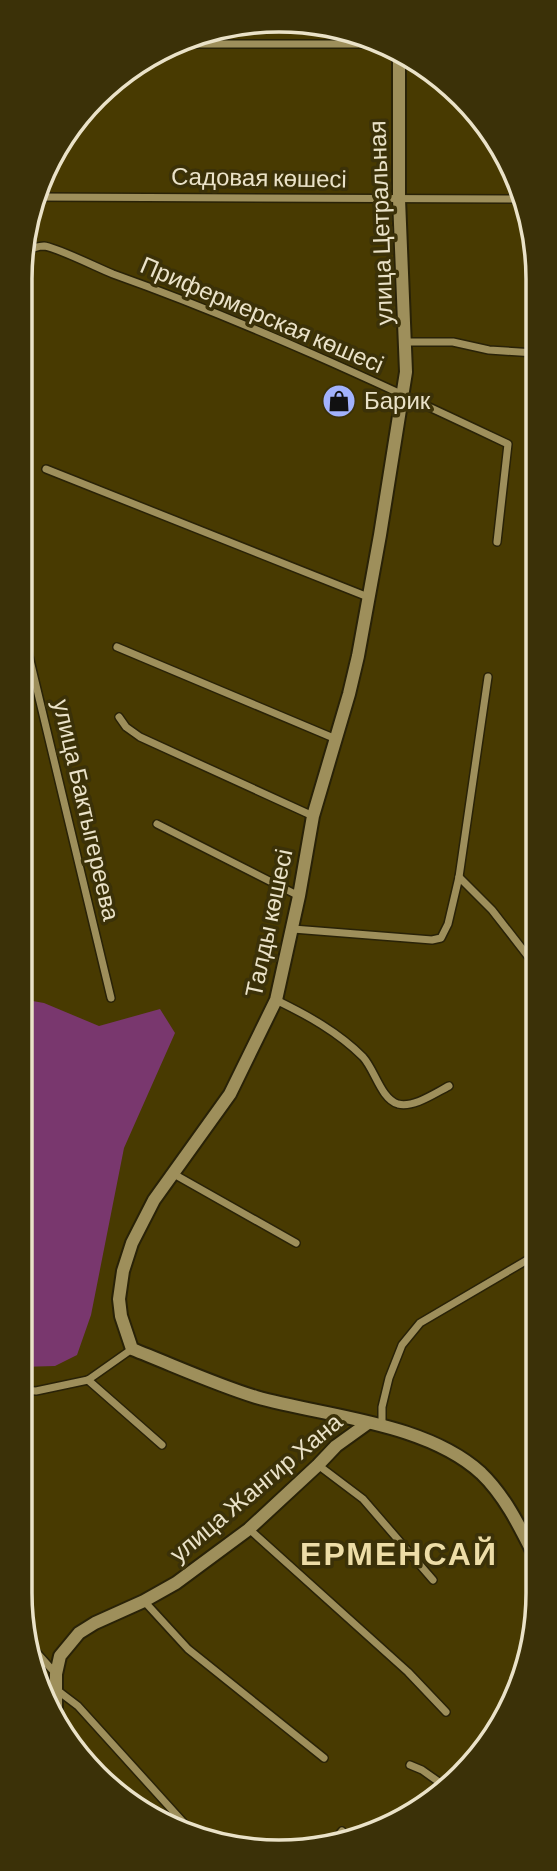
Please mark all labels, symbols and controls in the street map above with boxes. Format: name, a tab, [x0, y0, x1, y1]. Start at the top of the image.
street label: улица Цетральная	[361, 120, 398, 326]
street label: Садовая көшесі	[171, 160, 347, 193]
street label: Прифермерская көшесі	[137, 249, 389, 378]
shop icon: Барик	[320, 382, 358, 420]
place label: Барик	[364, 385, 431, 414]
street label: улица Бактыгереева	[48, 696, 127, 924]
street label: Талды көшесі	[238, 846, 297, 999]
street label: улица Жангир Хана	[163, 1406, 348, 1567]
district label: ЕРМЕНСАЙ	[300, 1533, 498, 1571]

